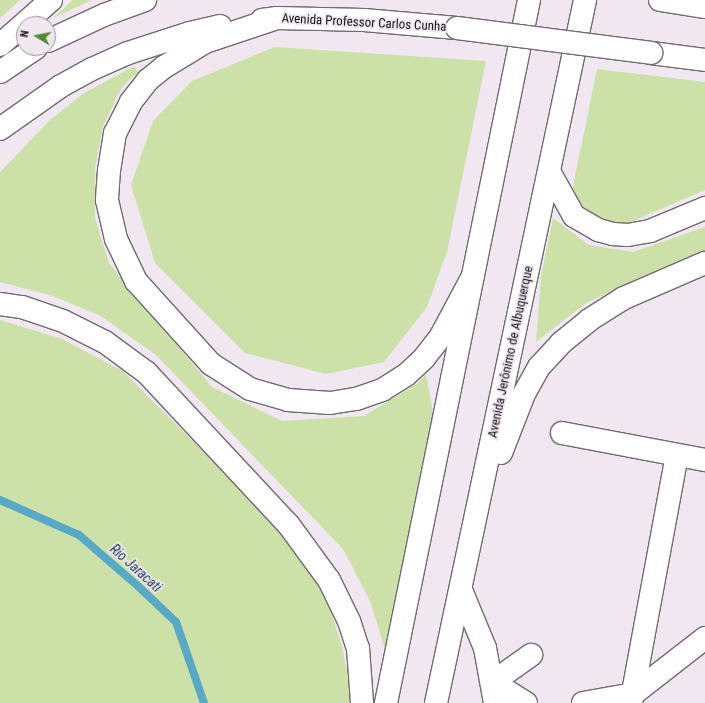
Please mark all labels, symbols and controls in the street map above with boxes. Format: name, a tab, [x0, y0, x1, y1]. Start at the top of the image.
street label: Avenida Professor Carlos Cunha	[281, 11, 447, 35]
north arrow	[16, 16, 56, 56]
text: N	[18, 30, 32, 38]
street label: Avenida Jerônimo de Albuquerque	[485, 265, 537, 439]
water label: Rio Jaracati	[107, 540, 165, 596]

